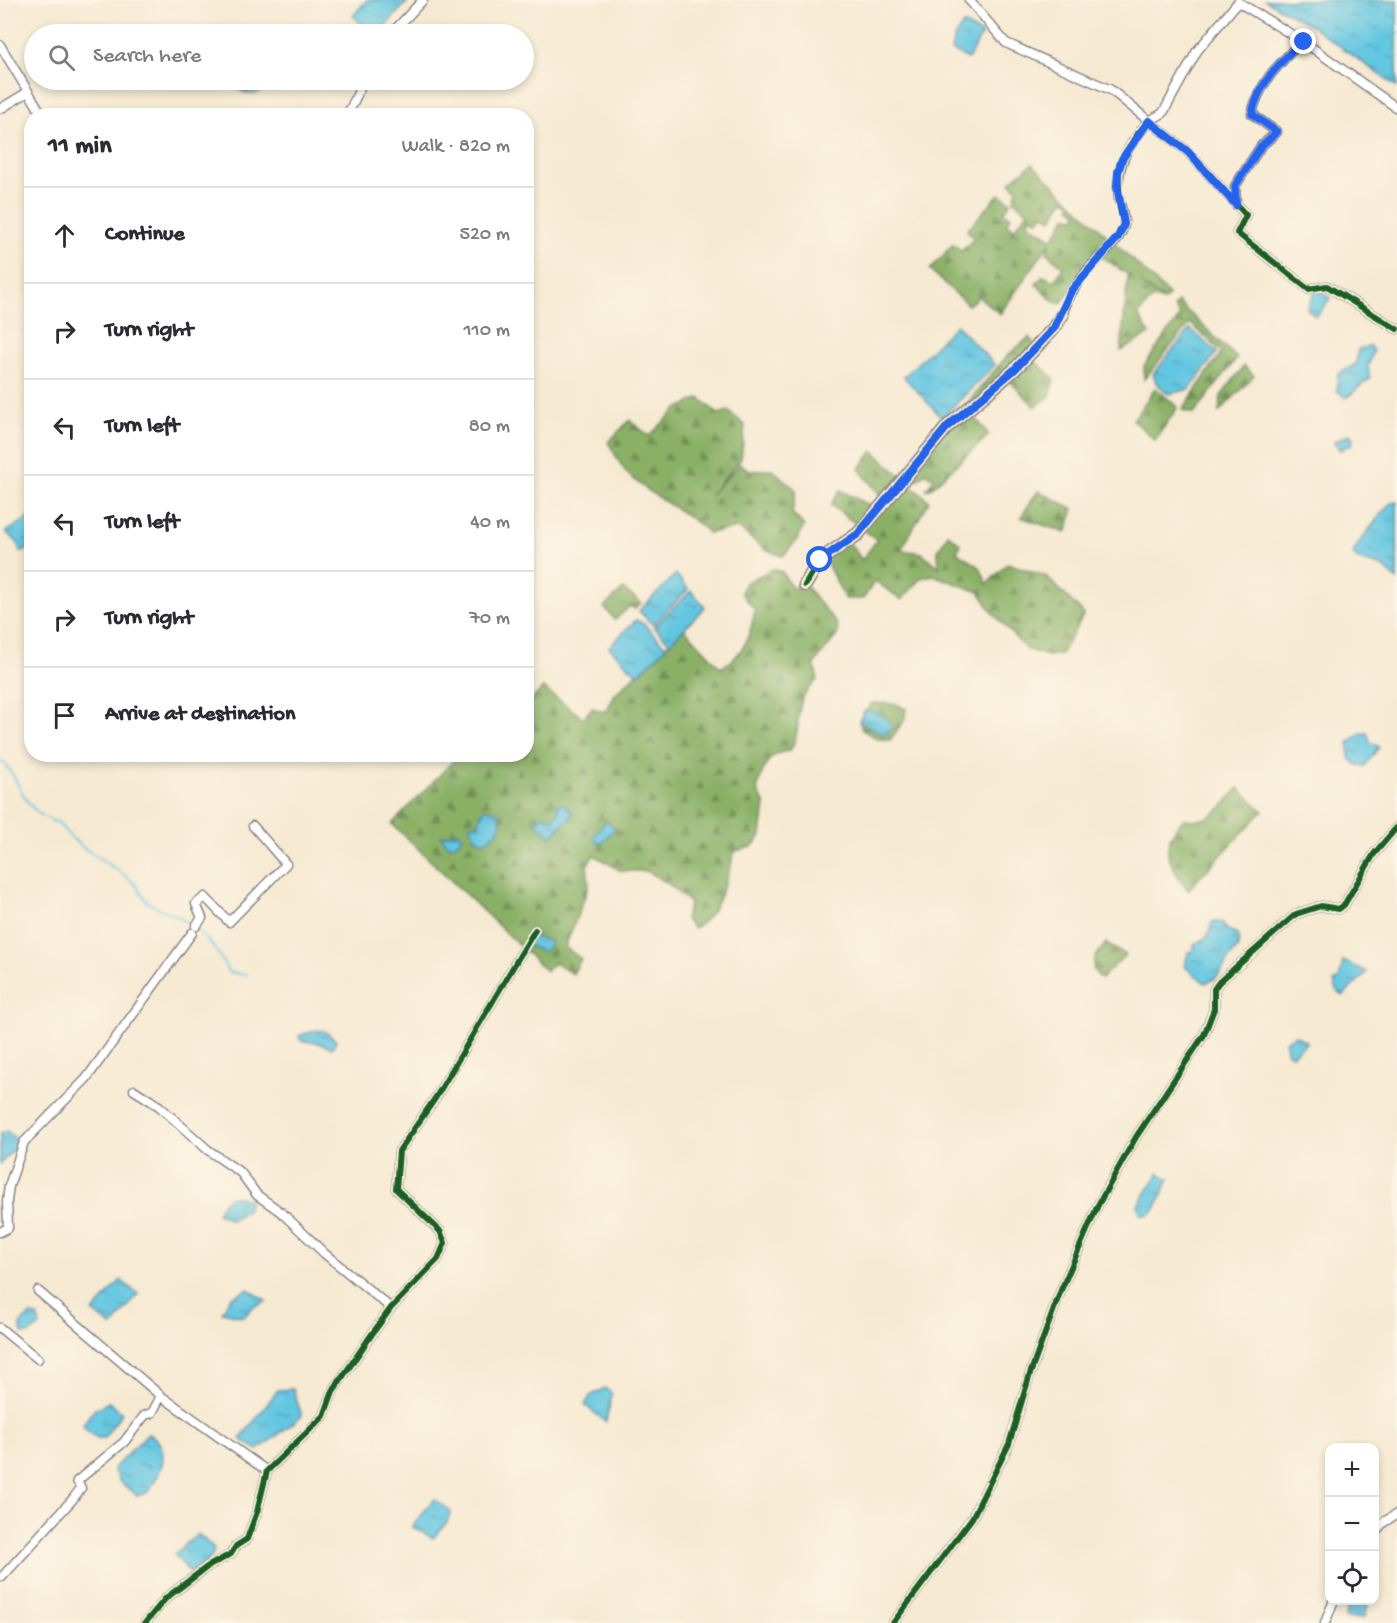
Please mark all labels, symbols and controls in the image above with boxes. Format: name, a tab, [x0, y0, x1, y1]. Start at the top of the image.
search box	[24, 24, 534, 90]
route end	[1290, 28, 1316, 54]
icon: search	[45, 41, 78, 74]
text: Search here	[93, 44, 201, 70]
text: 11 min	[48, 132, 112, 163]
text: Walk · 820 m	[402, 136, 510, 159]
icon: ahead	[48, 219, 81, 252]
text: Continue	[105, 222, 185, 248]
text: 520 m	[459, 224, 510, 247]
icon: right	[48, 315, 81, 348]
text: Turn right	[105, 318, 193, 344]
text: 110 m	[464, 320, 510, 343]
icon: left	[48, 411, 81, 444]
text: Turn left	[105, 414, 179, 440]
text: 80 m	[469, 416, 510, 439]
icon: left	[48, 507, 81, 540]
text: Turn left	[105, 510, 179, 536]
text: 40 m	[470, 512, 510, 535]
route start	[806, 546, 832, 572]
icon: right	[48, 603, 81, 636]
text: Turn right	[105, 606, 193, 632]
text: 70 m	[469, 608, 510, 631]
icon: arrive	[48, 699, 81, 732]
text: Arrive at destination	[105, 702, 295, 728]
map controls	[1325, 1443, 1379, 1605]
button: +	[1325, 1443, 1379, 1497]
button: −	[1325, 1497, 1379, 1551]
button: locate	[1325, 1551, 1379, 1605]

